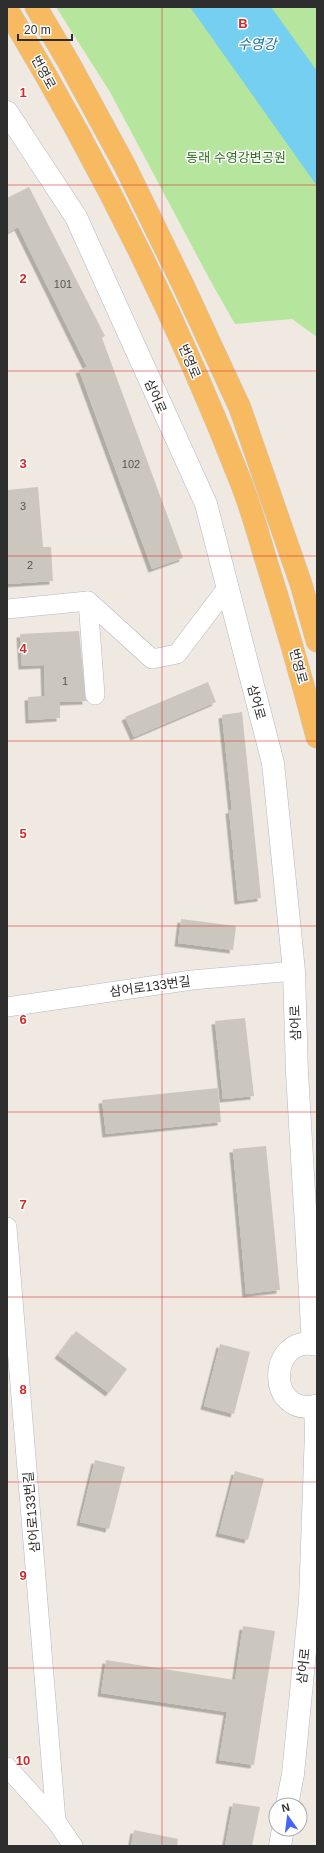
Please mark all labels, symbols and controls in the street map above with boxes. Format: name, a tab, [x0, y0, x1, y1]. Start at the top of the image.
scale bar	[18, 16, 72, 42]
text: B	[238, 16, 248, 31]
text: 20 m	[24, 23, 51, 37]
water label: 수영강	[238, 36, 278, 52]
street label: 번영로	[28, 53, 59, 92]
text: 1	[19, 85, 27, 100]
park label: 동래 수영강변공원	[186, 150, 286, 165]
text: 2	[19, 271, 27, 286]
house number: 101	[54, 278, 72, 290]
street label: 번영로	[176, 342, 203, 381]
street label: 삼어로	[141, 377, 170, 416]
text: 3	[19, 456, 27, 471]
house number: 102	[122, 458, 140, 470]
house number: 3	[20, 500, 26, 512]
house number: 2	[27, 559, 33, 571]
text: 4	[19, 641, 27, 656]
street label: 번영로	[287, 647, 310, 685]
house number: 1	[62, 675, 68, 687]
street label: 삼어로	[245, 683, 268, 721]
text: 5	[19, 826, 27, 841]
street label: 삼어로133번길	[109, 973, 191, 1000]
street label: 삼어로	[287, 1005, 304, 1041]
text: 6	[19, 1012, 27, 1027]
text: 7	[19, 1197, 27, 1212]
text: 8	[19, 1382, 27, 1397]
street label: 삼어로133번길	[20, 1471, 43, 1553]
text: 9	[19, 1568, 27, 1583]
street label: 삼어로	[294, 1647, 313, 1685]
text: 10	[16, 1753, 30, 1768]
north arrow	[268, 1797, 308, 1837]
text: N	[280, 1801, 291, 1814]

